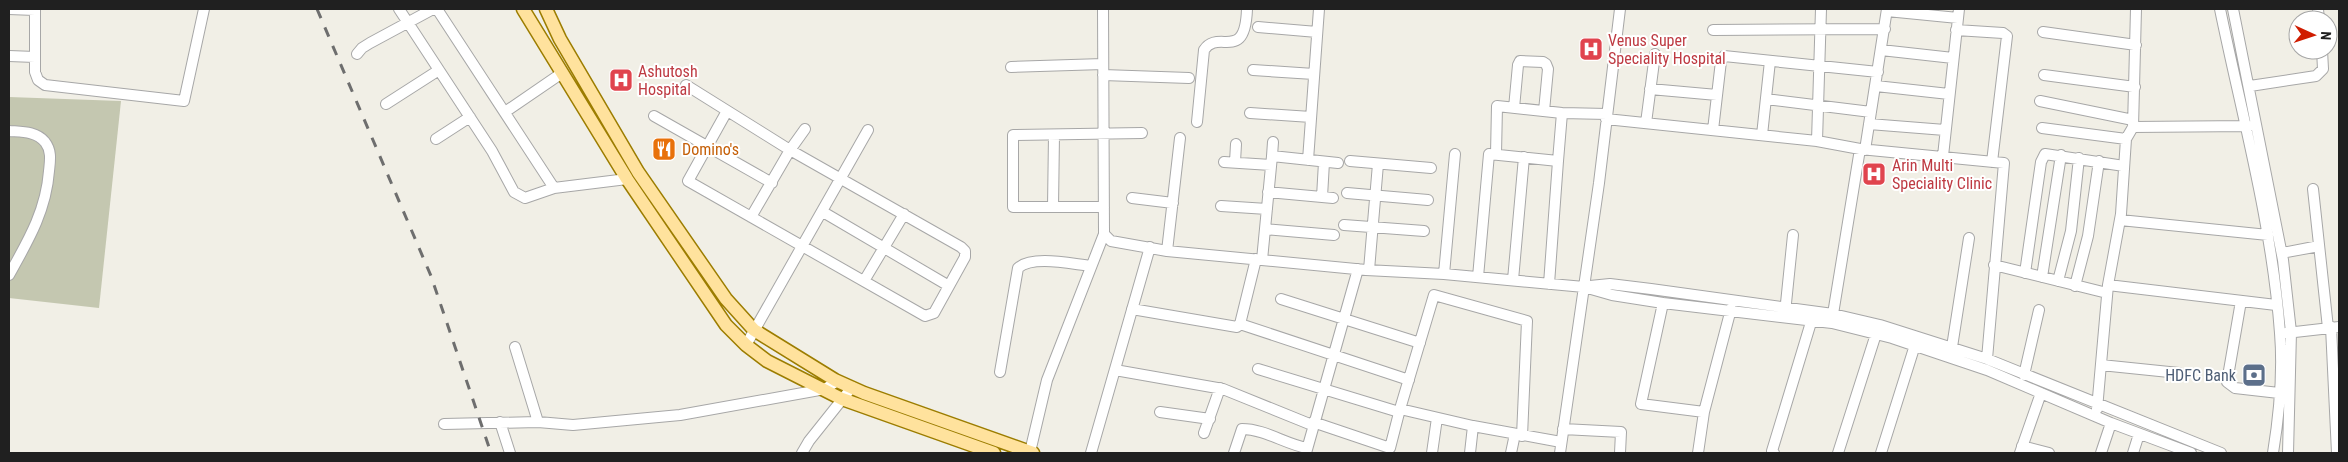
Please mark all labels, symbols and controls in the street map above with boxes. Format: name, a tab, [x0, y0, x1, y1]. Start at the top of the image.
north arrow	[2288, 10, 2338, 60]
place label: Venus Super Speciality Hospital	[1608, 31, 1726, 68]
text: N	[2318, 31, 2334, 40]
hospital icon: Venus Super Speciality Hospital	[1578, 36, 1604, 62]
place label: Ashutosh Hospital	[638, 62, 698, 99]
hospital icon: Ashutosh Hospital	[608, 67, 634, 93]
restaurant icon: Domino's	[651, 136, 677, 162]
place label: Domino's	[682, 140, 739, 159]
place label: Arin Multi Speciality Clinic	[1892, 156, 1992, 193]
hospital icon: Arin Multi Speciality Clinic	[1861, 161, 1887, 187]
bank icon: HDFC Bank	[2241, 362, 2267, 388]
place label: HDFC Bank	[2165, 366, 2237, 385]

